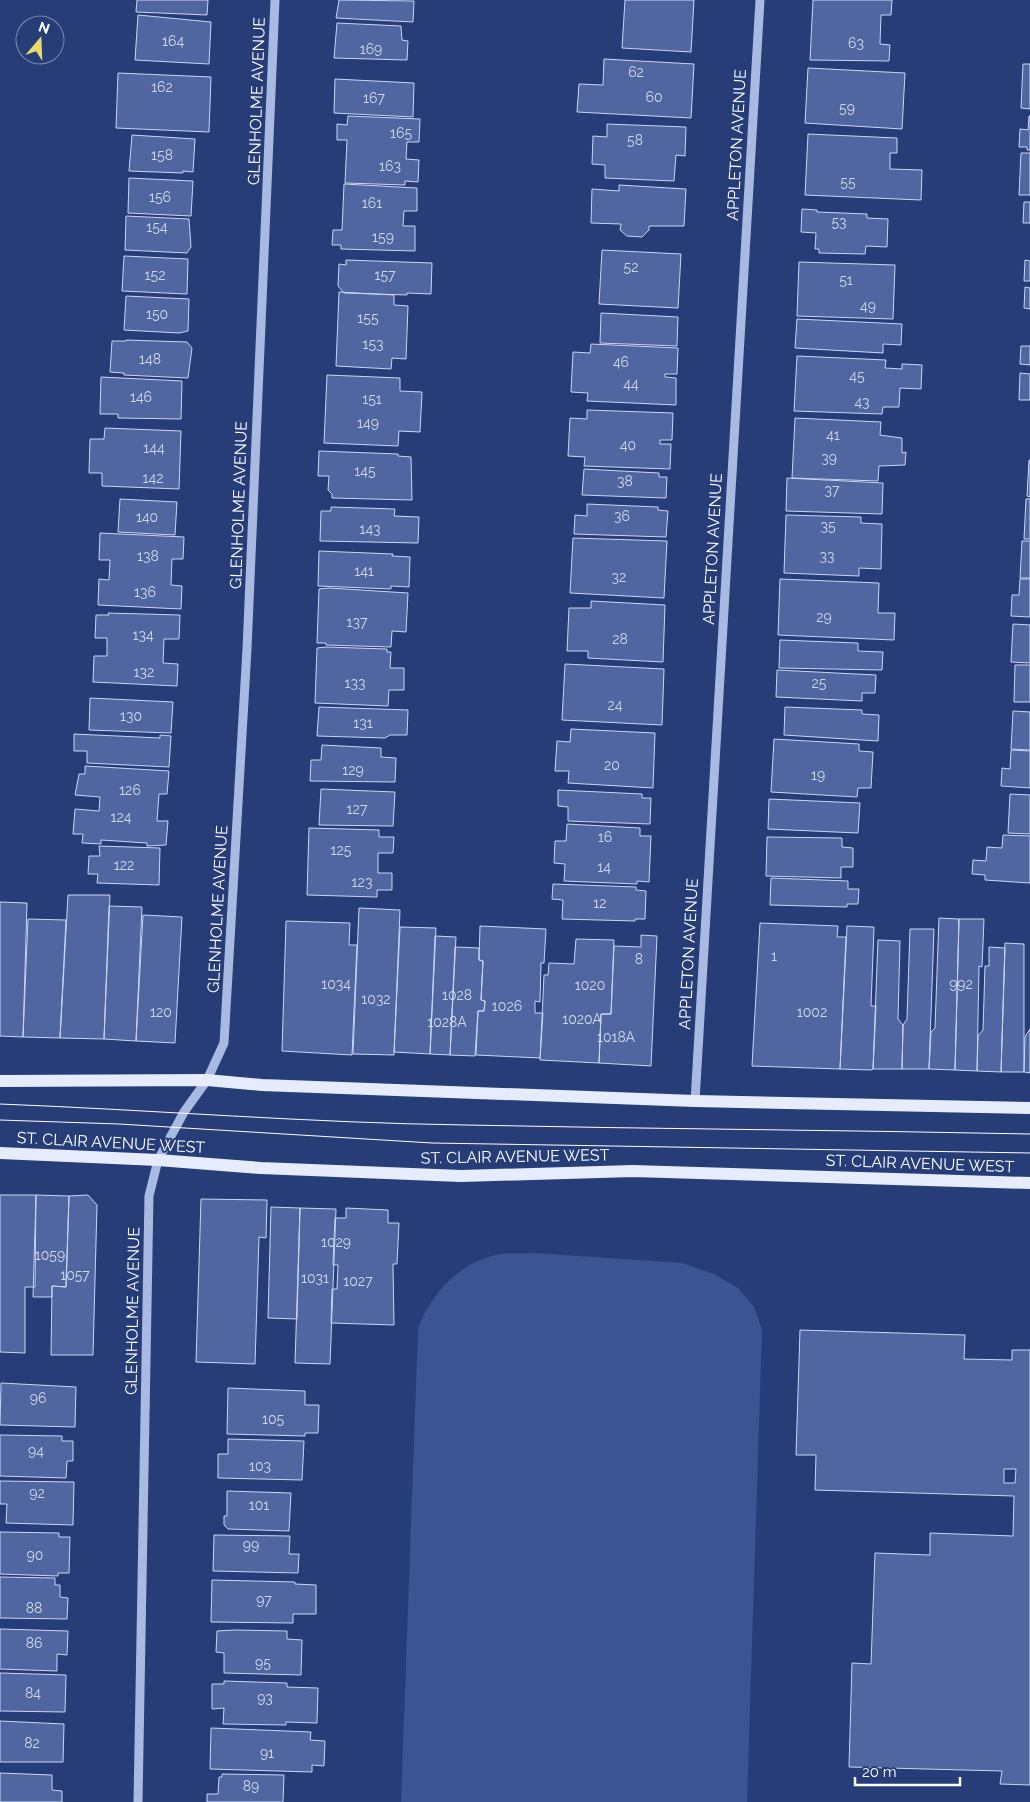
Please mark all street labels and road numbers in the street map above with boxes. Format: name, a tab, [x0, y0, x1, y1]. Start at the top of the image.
street label: GLENHOLME AVENUE	[244, 16, 269, 185]
street label: APPLETON AVENUE	[723, 68, 750, 221]
street label: GLENHOLME AVENUE	[226, 420, 251, 589]
street label: APPLETON AVENUE	[699, 472, 726, 625]
street label: GLENHOLME AVENUE	[204, 824, 231, 993]
street label: APPLETON AVENUE	[675, 877, 702, 1030]
street label: ST. CLAIR AVENUE WEST	[16, 1128, 206, 1157]
street label: ST. CLAIR AVENUE WEST	[421, 1145, 610, 1168]
street label: ST. CLAIR AVENUE WEST	[825, 1151, 1015, 1176]
street label: GLENHOLME AVENUE	[122, 1227, 143, 1395]

